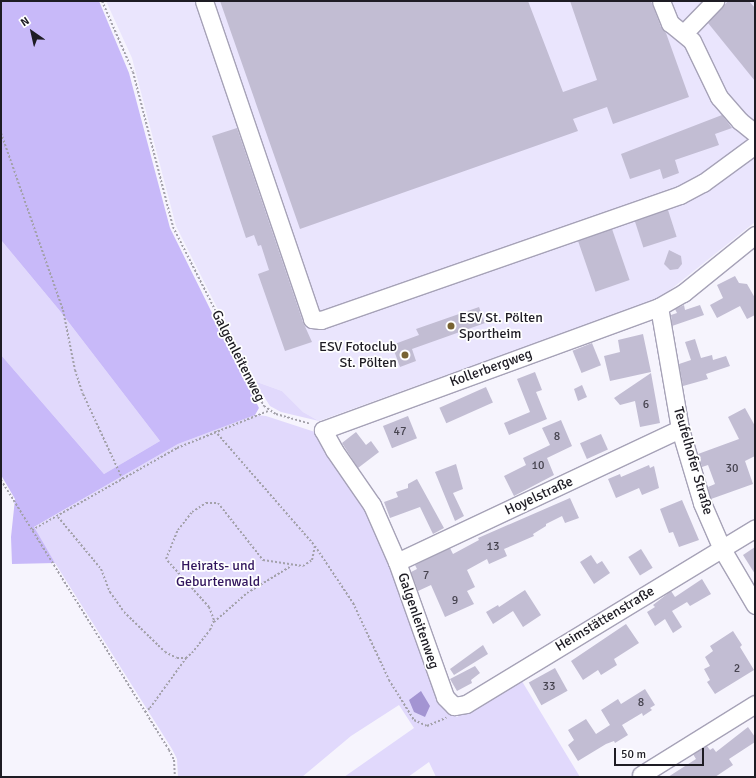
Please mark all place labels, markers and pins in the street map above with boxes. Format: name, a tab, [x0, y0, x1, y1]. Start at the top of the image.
place label: ESV St. Pölten Sportheim	[459, 310, 543, 342]
marker: ESV St. Pölten Sportheim	[446, 321, 456, 331]
place label: ESV Fotoclub St. Pölten	[319, 339, 397, 372]
marker: ESV Fotoclub St. Pölten	[400, 350, 410, 360]

